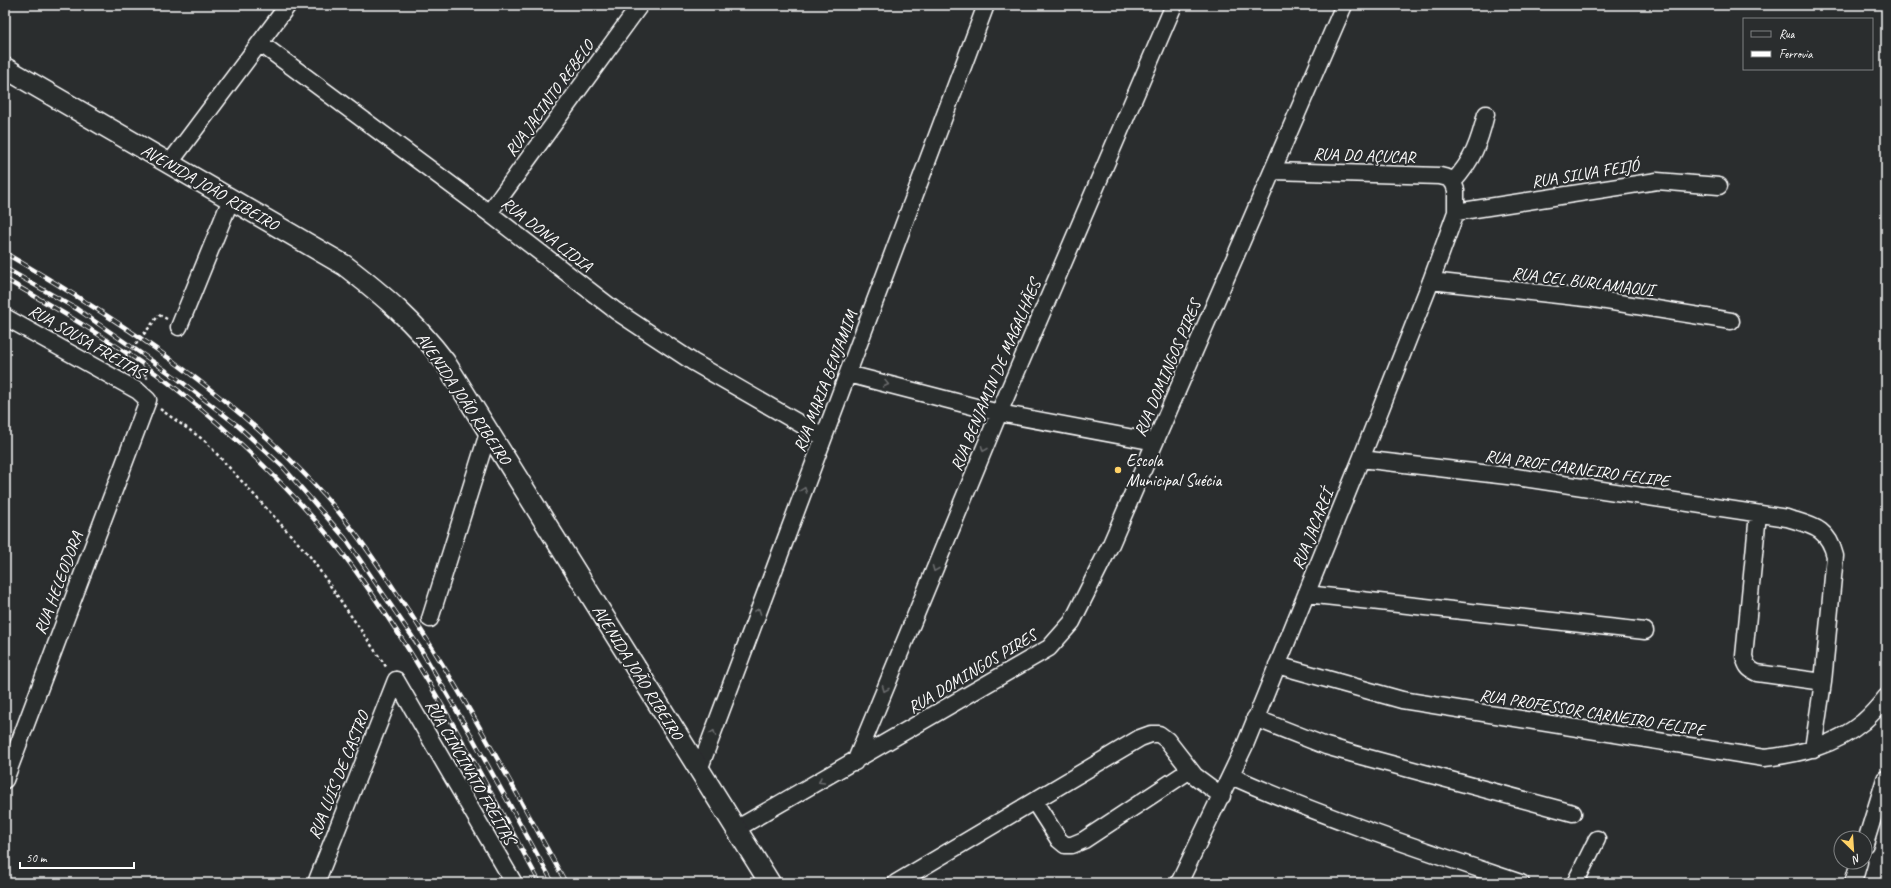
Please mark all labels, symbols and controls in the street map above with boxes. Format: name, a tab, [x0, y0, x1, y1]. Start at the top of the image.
legend	[1743, 18, 1873, 70]
text: Rua	[1779, 26, 1796, 42]
street label: RUA JACINTO REBELO	[500, 35, 599, 160]
text: Ferrovia	[1779, 46, 1813, 62]
street label: AVENIDA JOÃO RIBEIRO	[138, 140, 283, 236]
street label: RUA DO AÇUCAR	[1313, 143, 1417, 169]
street label: RUA SILVA FEIJÓ	[1530, 153, 1643, 192]
street label: RUA DONA LIDIA	[497, 192, 597, 277]
street label: RUA CEL BURLAMAQUI	[1511, 262, 1659, 301]
street label: RUA BENJAMIN DE MAGALHÃES	[946, 273, 1047, 474]
street label: RUA DOMINGOS PIRES	[1129, 294, 1207, 440]
street label: RUA SOUSA FREITAS	[25, 300, 152, 385]
street label: RUA MARIA BENJAMIM	[789, 306, 863, 455]
street label: AVENIDA JOÃO RIBEIRO	[412, 328, 516, 470]
one-way arrow	[883, 379, 889, 387]
one-way arrow	[981, 445, 989, 452]
street label: RUA PROF CARNEIRO FELIPE	[1484, 445, 1672, 492]
place label: Escola Municipal Suécia	[1126, 450, 1222, 491]
marker: Escola Municipal Suécia	[1113, 465, 1123, 475]
street label: RUA JACAREÍ	[1286, 482, 1340, 572]
one-way arrow	[799, 486, 807, 493]
street label: RUA HELEODORA	[29, 528, 88, 637]
one-way arrow	[931, 565, 939, 572]
street label: AVENIDA JOÃO RIBEIRO	[588, 601, 688, 745]
one-way arrow	[754, 608, 762, 615]
street label: RUA DOMINGOS PIRES	[904, 623, 1043, 718]
one-way arrow	[882, 684, 890, 692]
street label: RUA PROFESSOR CARNEIRO FELIPE	[1478, 684, 1708, 741]
street label: RUA CINCINATO FREITAS	[421, 696, 522, 851]
street label: RUA LUÍS DE CASTRO	[302, 707, 374, 842]
one-way arrow	[708, 730, 717, 737]
one-way arrow	[818, 777, 825, 784]
north arrow	[1833, 830, 1873, 870]
scale bar	[20, 844, 134, 870]
text: 50 m	[26, 850, 48, 866]
text: N	[1849, 851, 1863, 868]

